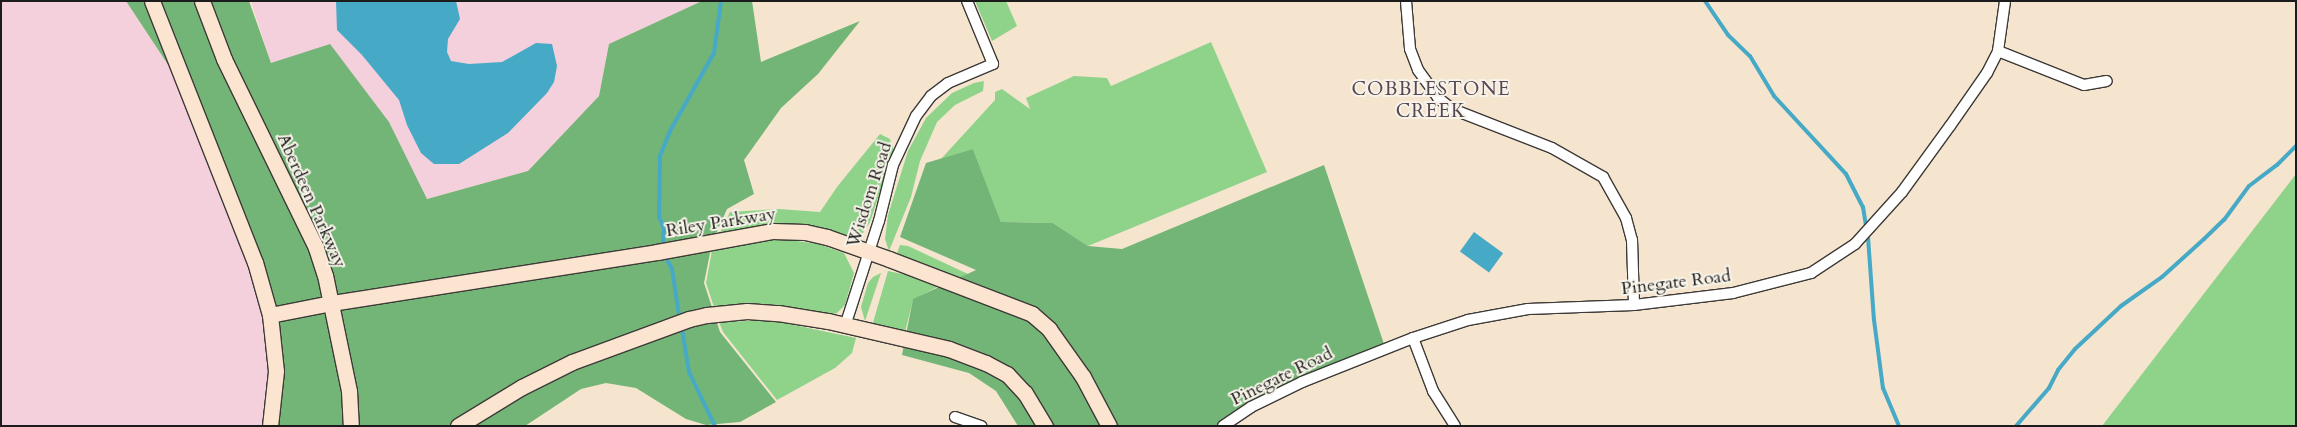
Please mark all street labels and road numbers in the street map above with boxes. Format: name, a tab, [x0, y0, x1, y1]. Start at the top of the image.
street label: Aberdeen Parkway	[272, 131, 350, 271]
street label: Wisdom Road	[843, 139, 897, 251]
street label: Riley Parkway	[665, 204, 777, 242]
street label: Pinegate Road	[1620, 266, 1732, 300]
street label: Pinegate Road	[1228, 343, 1336, 411]

